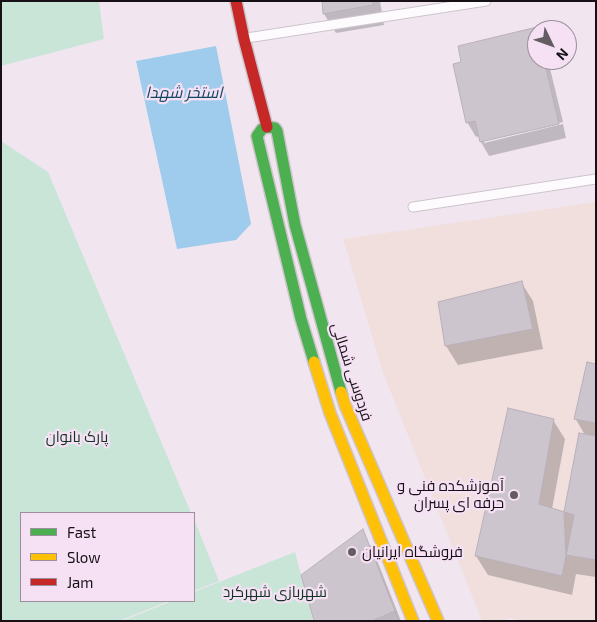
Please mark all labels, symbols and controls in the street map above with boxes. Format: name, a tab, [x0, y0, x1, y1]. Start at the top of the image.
north arrow	[527, 20, 577, 70]
text: N	[553, 45, 572, 64]
water label: استخر شهدا	[146, 83, 222, 103]
street label: فردوسی شمالی	[328, 321, 376, 423]
park label: پارک بانوان	[46, 428, 108, 446]
place label: آموزشکده فنی و حرفه ای پسران	[397, 477, 504, 512]
marker: آموزشکده فنی و حرفه ای پسران	[508, 489, 520, 501]
legend	[20, 512, 195, 602]
text: Fast	[67, 523, 96, 541]
place label: فروشگاه ایرانیان	[362, 543, 463, 561]
marker: فروشگاه ایرانیان	[346, 546, 358, 558]
text: Slow	[67, 548, 101, 566]
text: Jam	[67, 573, 93, 591]
park label: شهربازی شهرکرد	[223, 583, 327, 601]

